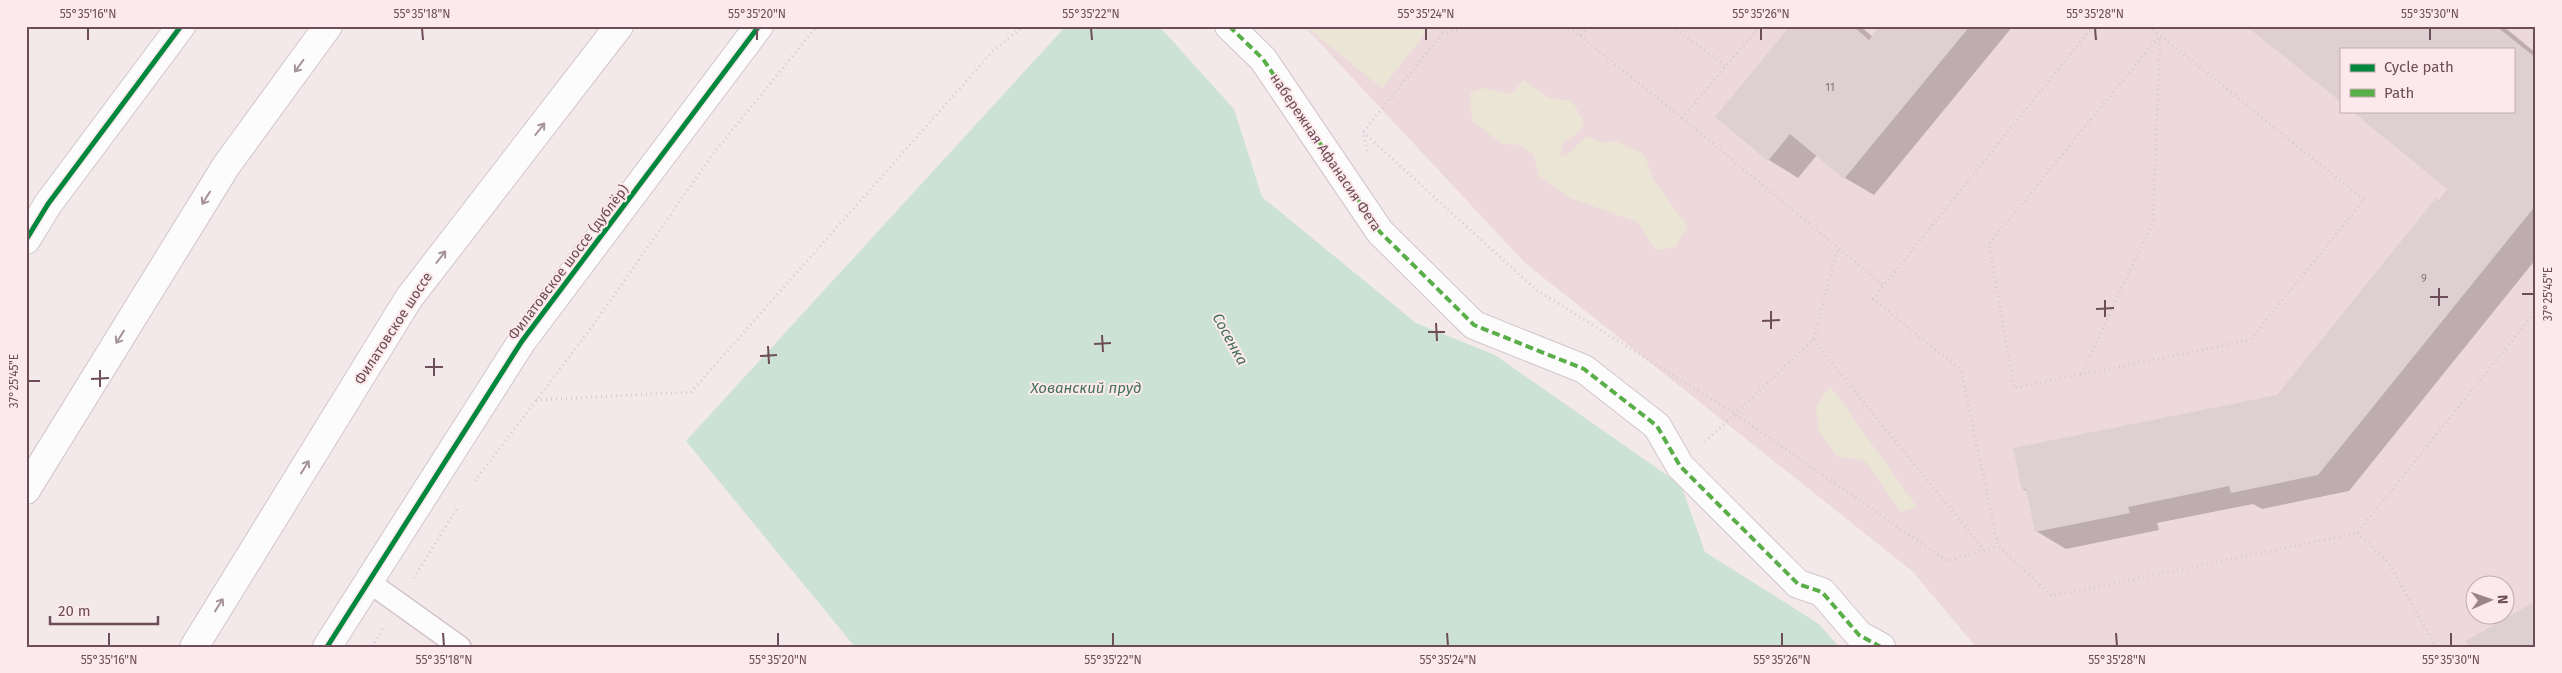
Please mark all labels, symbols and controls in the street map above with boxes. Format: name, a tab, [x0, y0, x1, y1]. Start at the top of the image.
text: 55°35'16"N	[60, 7, 116, 21]
text: 55°35'18"N	[393, 7, 451, 21]
text: 55°35'20"N	[728, 7, 786, 21]
text: 55°35'22"N	[1062, 7, 1120, 21]
text: 55°35'24"N	[1398, 7, 1454, 21]
text: 55°35'26"N	[1732, 7, 1790, 21]
text: 55°35'28"N	[2066, 7, 2124, 21]
text: 55°35'30"N	[2401, 7, 2459, 21]
legend	[2340, 48, 2514, 112]
text: Cycle path	[2384, 58, 2454, 76]
one-way arrow	[294, 59, 304, 73]
street label: набережная Афанасия Фета	[1266, 70, 1385, 234]
house number: 11	[1825, 81, 1835, 94]
text: Path	[2384, 84, 2414, 102]
one-way arrow	[534, 123, 545, 136]
street label: Филатовское шоссе (дублёр)	[504, 181, 632, 343]
one-way arrow	[200, 191, 210, 205]
one-way arrow	[435, 251, 446, 264]
text: 37°25'45"E	[2541, 267, 2555, 321]
street label: Филатовское шоссе	[351, 269, 436, 388]
house number: 9	[2421, 272, 2427, 285]
water label: Сосенка	[1208, 310, 1252, 368]
one-way arrow	[115, 329, 125, 343]
text: 37°25'45"E	[7, 354, 21, 408]
water label: Хованский пруд	[1029, 379, 1142, 397]
one-way arrow	[300, 461, 310, 475]
north arrow	[2464, 576, 2514, 626]
scale bar	[50, 593, 158, 625]
text: N	[2494, 595, 2511, 605]
one-way arrow	[215, 599, 225, 613]
text: 20 m	[58, 602, 91, 620]
text: 55°35'16"N	[81, 653, 137, 667]
text: 55°35'18"N	[415, 653, 473, 667]
text: 55°35'20"N	[749, 653, 807, 667]
text: 55°35'22"N	[1084, 653, 1142, 667]
text: 55°35'24"N	[1420, 653, 1476, 667]
text: 55°35'26"N	[1753, 653, 1811, 667]
text: 55°35'28"N	[2088, 653, 2146, 667]
text: 55°35'30"N	[2422, 653, 2480, 667]

